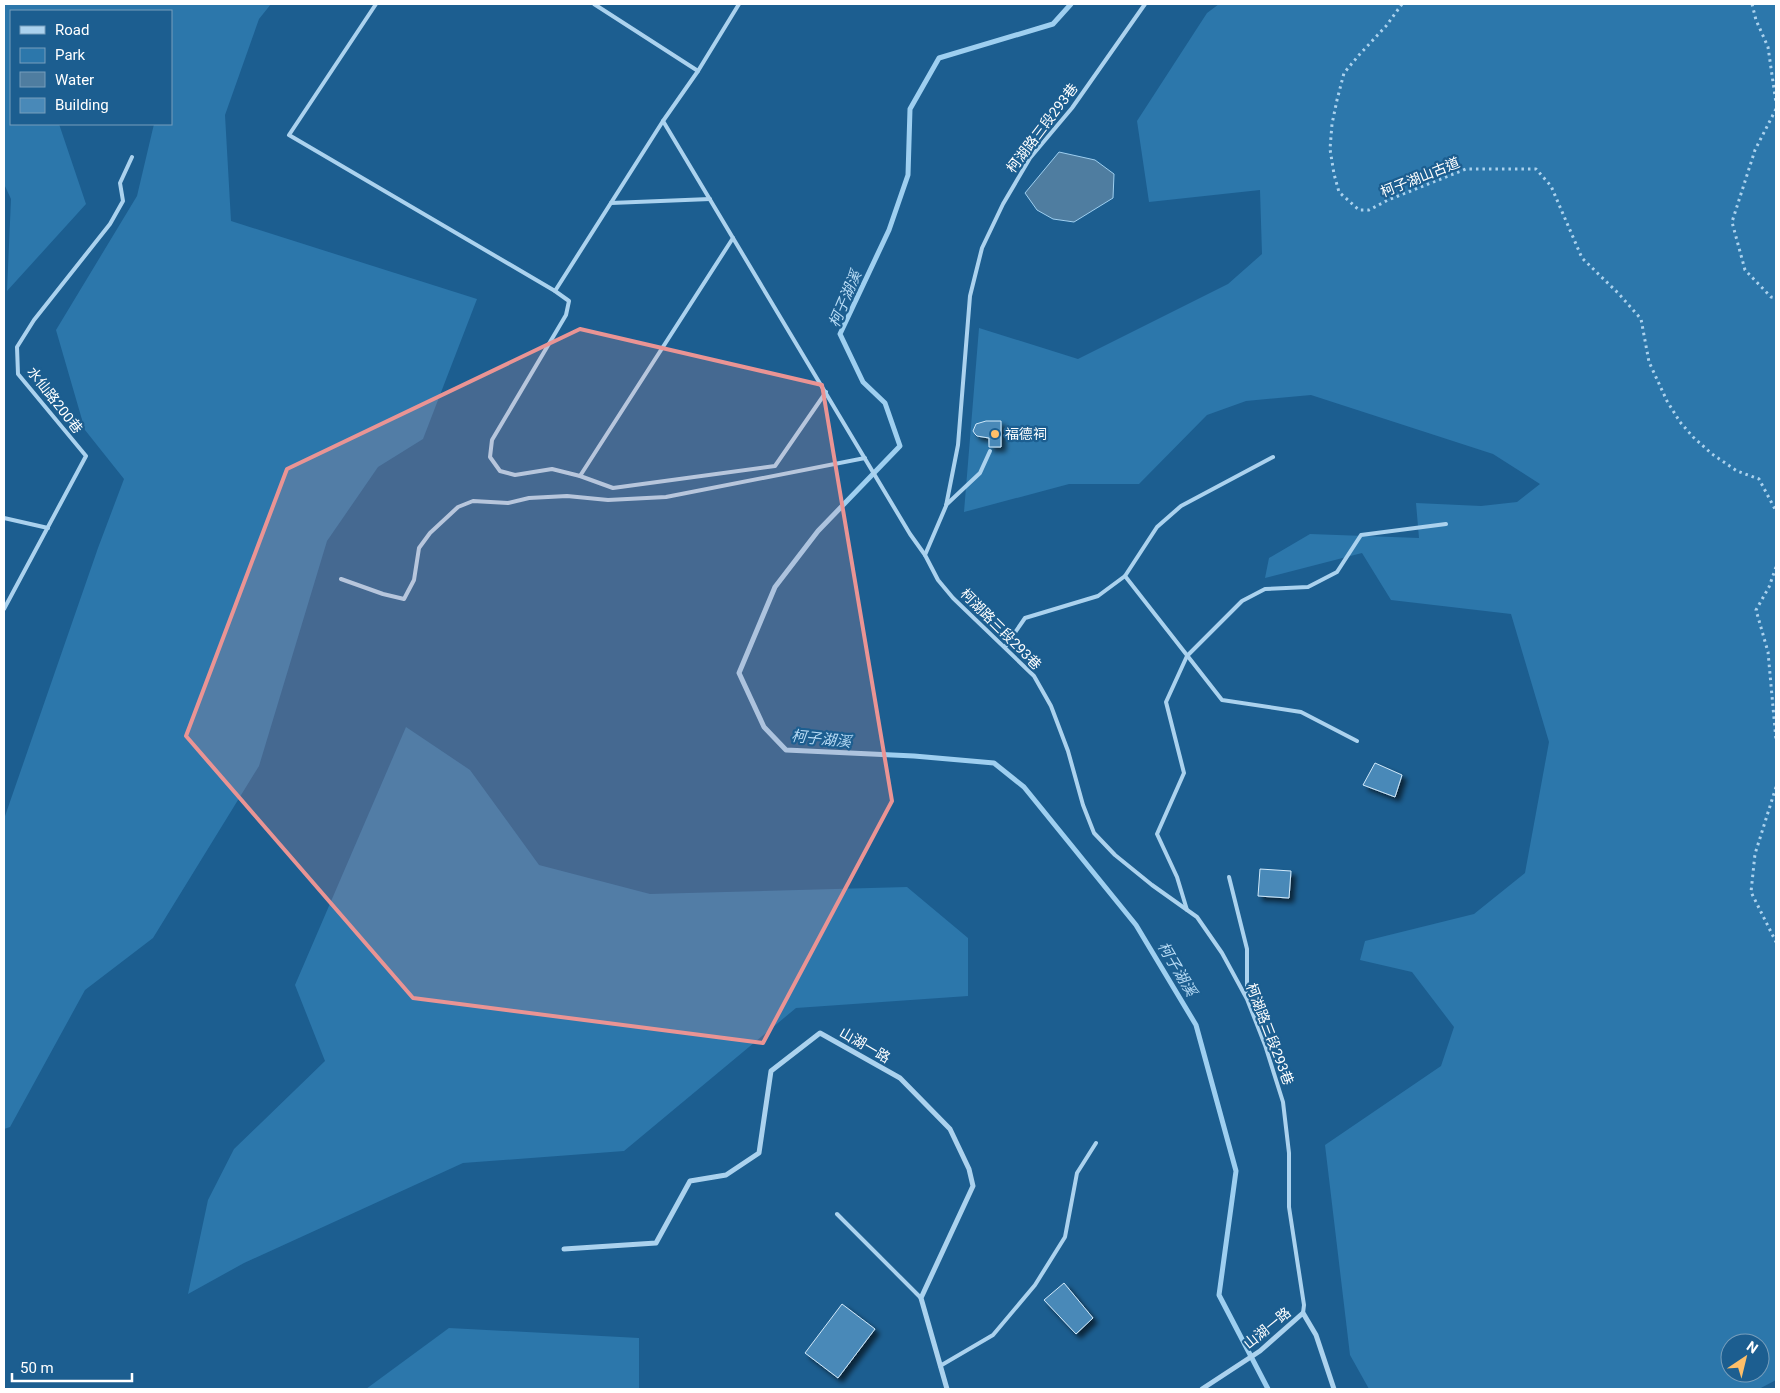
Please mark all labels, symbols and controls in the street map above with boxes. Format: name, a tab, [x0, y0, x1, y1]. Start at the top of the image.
legend	[10, 10, 172, 125]
text: Road	[55, 21, 89, 39]
text: Park	[55, 46, 86, 64]
text: Water	[55, 71, 94, 89]
street label: 柯湖路三段293巷	[1003, 80, 1081, 176]
text: Building	[55, 96, 109, 114]
street label: 柯子湖山古道	[1378, 154, 1462, 200]
water label: 柯子湖溪	[825, 266, 866, 330]
street label: 水仙路200巷	[24, 364, 86, 436]
place label: 福德祠	[1005, 426, 1047, 442]
marker: 福德祠	[989, 428, 1001, 440]
street label: 柯湖路三段293巷	[957, 585, 1045, 673]
water label: 柯子湖溪	[790, 727, 854, 751]
water label: 柯子湖溪	[1154, 939, 1201, 1001]
street label: 柯湖路三段293巷	[1243, 981, 1297, 1087]
street label: 山湖一路	[837, 1024, 893, 1066]
street label: 山湖一路	[1240, 1304, 1294, 1352]
north arrow	[1720, 1333, 1770, 1383]
text: N	[1744, 1338, 1761, 1357]
scale bar	[12, 1350, 132, 1382]
text: 50 m	[20, 1359, 54, 1377]

